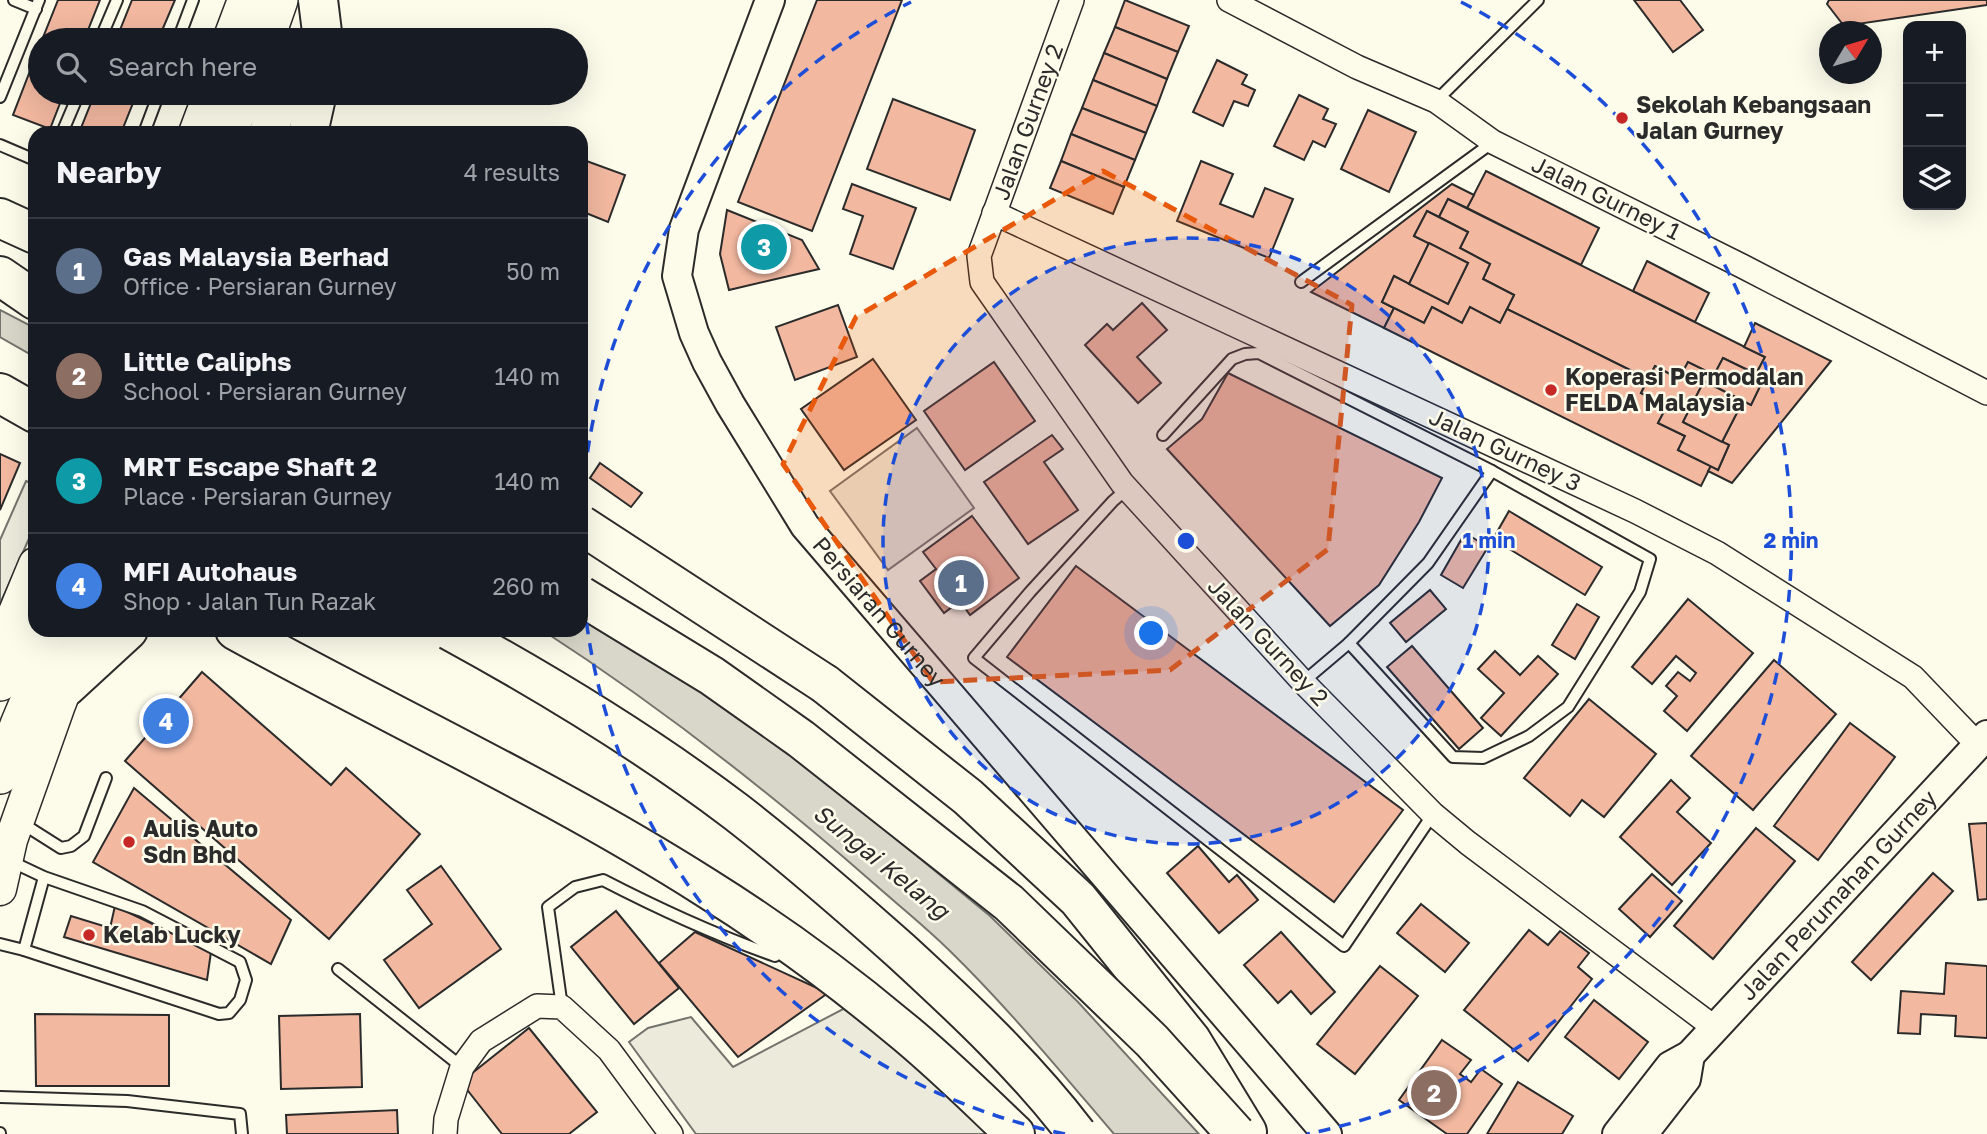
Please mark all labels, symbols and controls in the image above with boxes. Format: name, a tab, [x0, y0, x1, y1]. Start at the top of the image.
north arrow	[1819, 21, 1882, 84]
map controls	[1903, 21, 1966, 210]
button: +	[1903, 21, 1966, 84]
search box	[28, 28, 588, 105]
street label: Jalan Gurney 2	[986, 40, 1068, 204]
icon: search	[52, 48, 90, 86]
text: Search here	[108, 51, 257, 82]
button: −	[1903, 84, 1966, 147]
place label: Sekolah Kebangsaan Jalan Gurney	[1636, 90, 1871, 144]
marker: Sekolah Kebangsaan Jalan Gurney	[1614, 110, 1630, 126]
button: layers	[1903, 147, 1966, 210]
street label: Jalan Gurney 1	[1528, 149, 1685, 245]
text: Nearby	[56, 154, 161, 190]
text: 4 results	[464, 158, 560, 186]
pin: 3	[741, 221, 787, 273]
text: Gas Malaysia Berhad	[123, 241, 389, 272]
text: 1	[73, 257, 85, 285]
text: 50 m	[506, 257, 560, 285]
text: Office · Persiaran Gurney	[123, 272, 397, 300]
text: Little Caliphs	[123, 346, 292, 377]
text: 2	[72, 362, 86, 390]
text: 140 m	[494, 362, 560, 390]
place label: Koperasi Permodalan FELDA Malaysia	[1565, 362, 1804, 416]
text: School · Persiaran Gurney	[123, 377, 407, 405]
marker: Koperasi Permodalan FELDA Malaysia	[1543, 382, 1559, 398]
street label: Jalan Gurney 3	[1425, 402, 1586, 496]
text: MRT Escape Shaft 2	[123, 451, 377, 482]
text: 3	[72, 467, 86, 495]
text: 140 m	[494, 467, 560, 495]
text: Place · Persiaran Gurney	[123, 482, 392, 510]
text: 1 min	[1463, 527, 1515, 553]
text: 2 min	[1764, 527, 1818, 553]
centre of rings	[1174, 529, 1198, 553]
street label: Persiaran Gurney	[807, 531, 952, 692]
text: MFI Autohaus	[123, 556, 297, 587]
pin: 1	[938, 557, 984, 609]
text: 4	[72, 572, 86, 600]
text: 260 m	[492, 572, 560, 600]
street label: Jalan Gurney 2	[1203, 572, 1335, 711]
text: Shop · Jalan Tun Razak	[123, 587, 376, 615]
your location	[1134, 616, 1168, 650]
pin: 4	[143, 695, 189, 747]
street label: Jalan Perumahan Gurney	[1733, 784, 1942, 1005]
water label: Sungai Kelang	[808, 797, 957, 927]
place label: Aulis Auto Sdn Bhd	[143, 814, 258, 868]
marker: Aulis Auto Sdn Bhd	[121, 834, 137, 850]
place label: Kelab Lucky	[103, 920, 241, 948]
marker: Kelab Lucky	[81, 927, 97, 943]
pin: 2	[1411, 1067, 1457, 1119]

